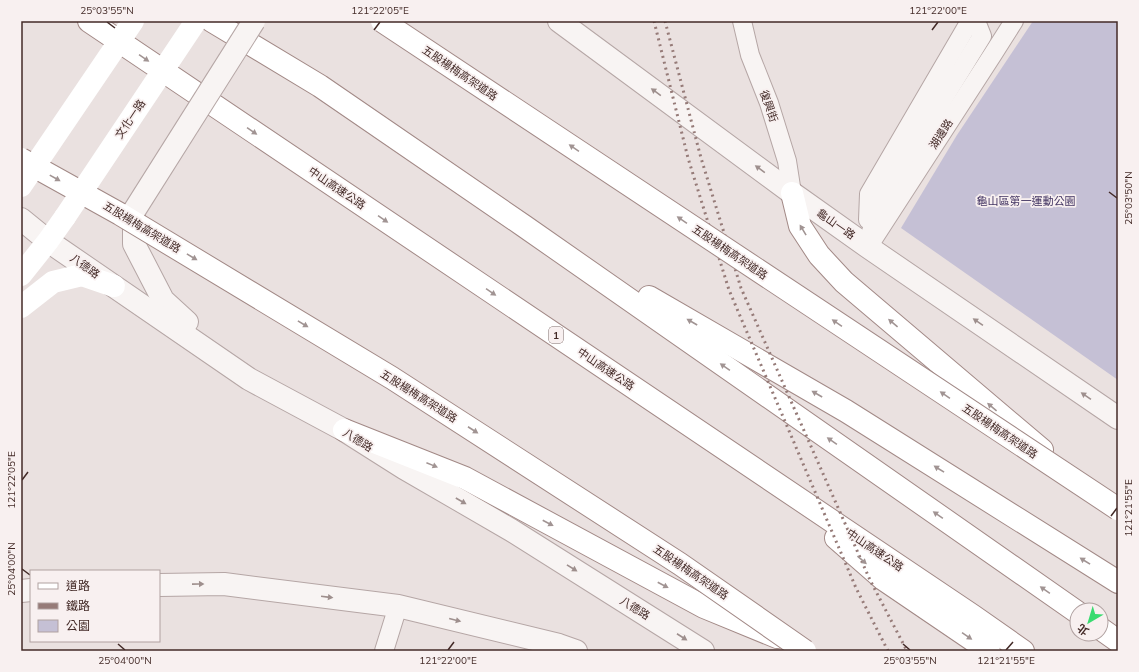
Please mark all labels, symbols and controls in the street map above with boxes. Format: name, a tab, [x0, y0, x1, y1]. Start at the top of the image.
text: 25°03'55"N	[80, 4, 134, 17]
text: 121°22'05"E	[351, 4, 409, 17]
text: 121°22'00"E	[909, 4, 967, 17]
street label: 五股楊梅高架道路	[420, 43, 500, 103]
one-way arrow	[139, 54, 149, 62]
one-way arrow	[650, 88, 661, 96]
street label: 復興街	[757, 88, 781, 124]
street label: 文化一路	[112, 97, 148, 141]
street label: 湖邊路	[926, 116, 956, 152]
one-way arrow	[247, 127, 257, 135]
one-way arrow	[569, 144, 579, 152]
street label: 中山高速公路	[306, 164, 368, 212]
one-way arrow	[755, 165, 766, 174]
text: 25°03'50"N	[1122, 171, 1135, 225]
one-way arrow	[49, 174, 61, 181]
park label: 龜山區第一運動公園	[977, 194, 1076, 208]
street label: 五股楊梅高架道路	[101, 198, 183, 256]
street label: 龜山一路	[814, 206, 858, 242]
one-way arrow	[378, 215, 388, 223]
one-way arrow	[677, 216, 687, 224]
street label: 五股楊梅高架道路	[690, 222, 770, 282]
one-way arrow	[800, 224, 807, 236]
street label: 八德路	[67, 251, 103, 281]
one-way arrow	[187, 253, 197, 261]
one-way arrow	[486, 288, 496, 296]
one-way arrow	[973, 318, 984, 326]
one-way arrow	[686, 319, 698, 326]
one-way arrow	[832, 319, 842, 327]
one-way arrow	[887, 319, 898, 328]
one-way arrow	[297, 321, 309, 328]
road number: 1	[549, 327, 563, 343]
street label: 中山高速公路	[575, 345, 637, 393]
one-way arrow	[720, 363, 731, 371]
street label: 五股楊梅高架道路	[378, 367, 460, 425]
one-way arrow	[811, 390, 823, 397]
one-way arrow	[940, 391, 951, 399]
one-way arrow	[1081, 392, 1091, 400]
street label: 五股楊梅高架道路	[960, 401, 1040, 461]
one-way arrow	[987, 403, 997, 412]
street label: 八德路	[340, 425, 376, 455]
one-way arrow	[467, 426, 478, 434]
one-way arrow	[827, 437, 837, 445]
text: 121°22'05"E	[5, 451, 18, 509]
one-way arrow	[427, 463, 439, 469]
one-way arrow	[933, 466, 945, 473]
text: 121°21'55"E	[1122, 479, 1135, 537]
one-way arrow	[455, 498, 467, 505]
one-way arrow	[933, 511, 944, 519]
one-way arrow	[542, 520, 554, 526]
street label: 中山高速公路	[844, 526, 906, 574]
text: 25°04'00"N	[5, 542, 18, 596]
street label: 五股楊梅高架道路	[651, 542, 731, 602]
one-way arrow	[857, 555, 866, 564]
one-way arrow	[1080, 557, 1090, 565]
one-way arrow	[566, 565, 578, 572]
legend	[30, 570, 160, 642]
text: 道路	[66, 578, 90, 593]
one-way arrow	[192, 581, 204, 588]
one-way arrow	[657, 581, 669, 588]
one-way arrow	[1040, 586, 1050, 594]
street label: 八德路	[617, 593, 653, 623]
one-way arrow	[321, 594, 333, 600]
text: 鐵路	[66, 598, 90, 613]
north arrow	[1069, 602, 1109, 642]
one-way arrow	[449, 617, 461, 623]
text: 公園	[66, 618, 90, 633]
text: 北	[1074, 621, 1091, 639]
one-way arrow	[962, 632, 972, 640]
one-way arrow	[676, 634, 688, 641]
text: 25°04'00"N	[98, 654, 152, 667]
text: 121°22'00"E	[419, 654, 477, 667]
text: 25°03'55"N	[883, 654, 937, 667]
text: 121°21'55"E	[977, 654, 1035, 667]

